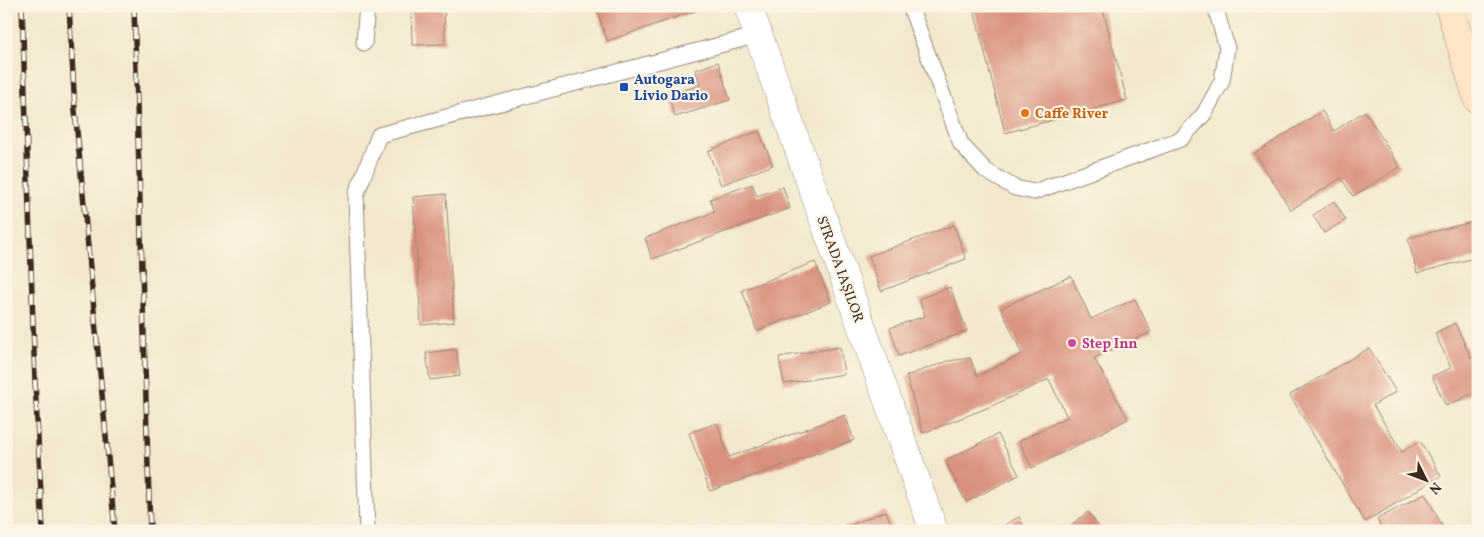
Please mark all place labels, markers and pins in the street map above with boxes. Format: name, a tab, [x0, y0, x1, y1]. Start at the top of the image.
place label: Autogara Livio Dario	[634, 71, 708, 106]
marker: Autogara Livio Dario	[618, 81, 630, 93]
place label: Caffe River	[1035, 105, 1109, 124]
marker: Caffe River	[1019, 107, 1031, 119]
place label: Step Inn	[1082, 335, 1138, 354]
marker: Step Inn	[1066, 337, 1078, 349]

